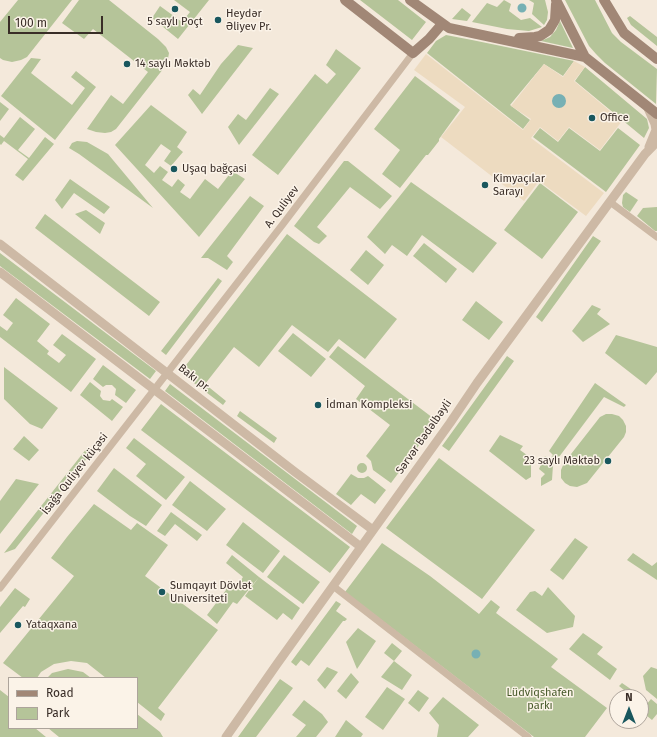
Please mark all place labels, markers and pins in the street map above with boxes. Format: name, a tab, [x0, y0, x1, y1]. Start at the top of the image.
marker: 5 saylı Poçt	[170, 4, 180, 14]
place label: Heydər Əliyev Pr.	[226, 7, 271, 33]
place label: 5 saylı Poçt	[147, 15, 203, 29]
marker: Heydər Əliyev Pr.	[213, 15, 223, 25]
place label: 14 saylı Məktəb	[135, 57, 211, 71]
marker: 14 saylı Məktəb	[122, 59, 132, 69]
place label: Office	[600, 111, 629, 125]
marker: Office	[587, 113, 597, 123]
place label: Uşaq bağçasi	[182, 162, 247, 176]
marker: Uşaq bağçasi	[169, 164, 179, 174]
place label: Kimyaçılar Sarayı	[493, 172, 545, 198]
marker: Kimyaçılar Sarayı	[480, 180, 490, 190]
place label: İdman Kompleksi	[326, 398, 412, 412]
marker: İdman Kompleksi	[313, 400, 323, 410]
place label: 23 saylı Məktəb	[524, 454, 600, 468]
marker: 23 saylı Məktəb	[603, 456, 613, 466]
place label: Sumqayıt Dövlət Universiteti	[170, 579, 252, 605]
marker: Sumqayıt Dövlət Universiteti	[157, 587, 167, 597]
place label: Yataqxana	[26, 618, 77, 632]
marker: Yataqxana	[13, 620, 23, 630]

